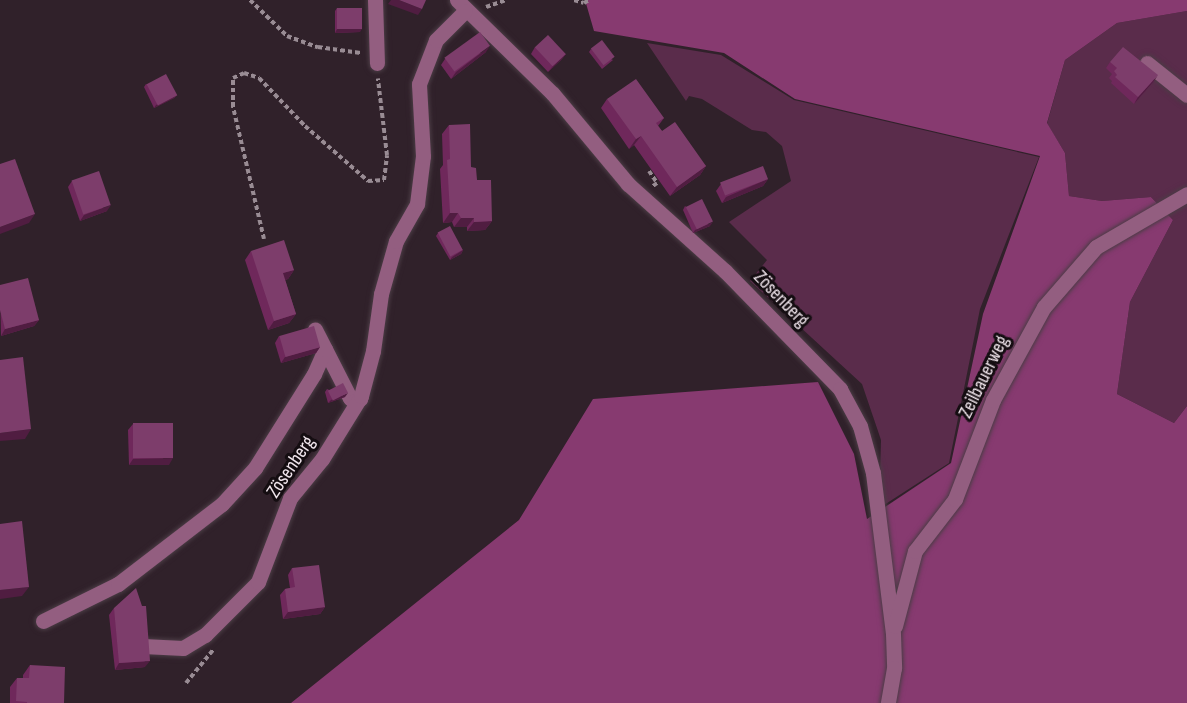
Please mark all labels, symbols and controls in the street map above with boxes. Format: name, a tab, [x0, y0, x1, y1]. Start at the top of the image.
street label: Zösenberg	[748, 266, 814, 332]
street label: Zeilbauerweg	[954, 332, 1014, 422]
street label: Zösenberg	[262, 431, 320, 503]

